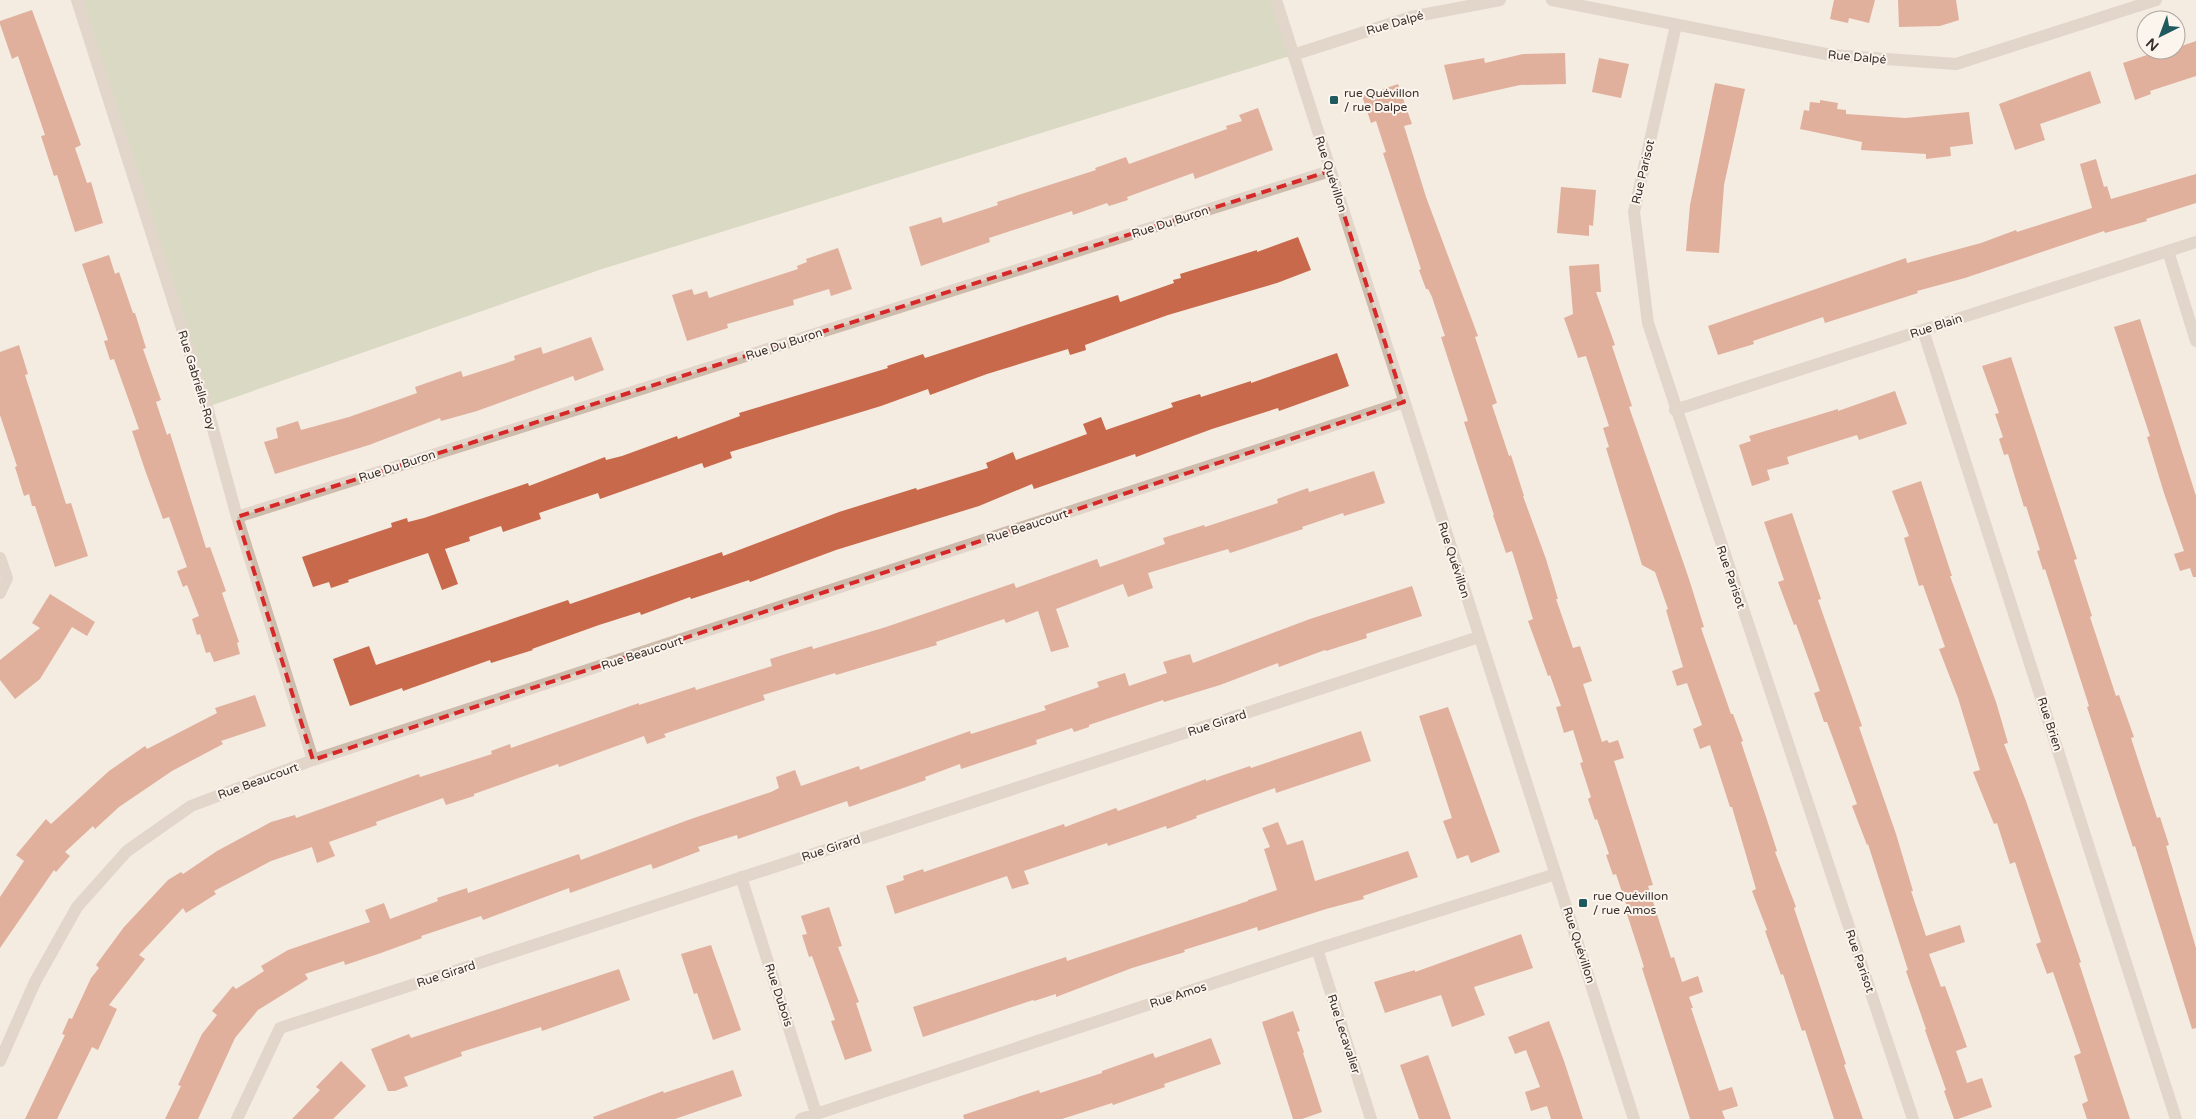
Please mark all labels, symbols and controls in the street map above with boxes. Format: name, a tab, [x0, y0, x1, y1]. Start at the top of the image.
street label: Rue Dalpé	[1365, 8, 1425, 38]
north arrow	[2136, 10, 2186, 60]
text: N	[2143, 34, 2163, 54]
street label: Rue Dalpé	[1827, 47, 1887, 67]
place label: rue Quévillon / rue Dalpe	[1344, 86, 1419, 114]
marker: rue Quévillon / rue Dalpe	[1328, 94, 1340, 106]
street label: Rue Quévillon	[1312, 134, 1350, 214]
street label: Rue Parisot	[1629, 138, 1657, 205]
street label: Rue Du Buron	[1130, 203, 1210, 241]
street label: Rue Blain	[1908, 311, 1964, 341]
street label: Rue Du Buron	[744, 325, 824, 363]
street label: Rue Gabrielle-Roy	[175, 329, 219, 432]
street label: Rue Du Buron	[357, 447, 437, 485]
street label: Rue Beaucourt	[984, 506, 1070, 546]
street label: Rue Quévillon	[1435, 520, 1473, 600]
street label: Rue Parisot	[1714, 544, 1748, 611]
street label: Rue Beaucourt	[599, 633, 685, 673]
street label: Rue Brien	[2035, 695, 2065, 753]
street label: Rue Girard	[1186, 707, 1248, 739]
street label: Rue Beaucourt	[216, 760, 301, 802]
street label: Rue Girard	[800, 832, 862, 864]
place label: rue Quévillon / rue Amos	[1593, 889, 1668, 917]
marker: rue Quévillon / rue Amos	[1577, 897, 1589, 909]
street label: Rue Quévillon	[1560, 905, 1598, 985]
street label: Rue Parisot	[1843, 928, 1877, 995]
street label: Rue Girard	[415, 958, 477, 990]
street label: Rue Dubois	[762, 962, 796, 1029]
street label: Rue Amos	[1148, 979, 1208, 1011]
street label: Rue Lecavalier	[1325, 992, 1364, 1076]

